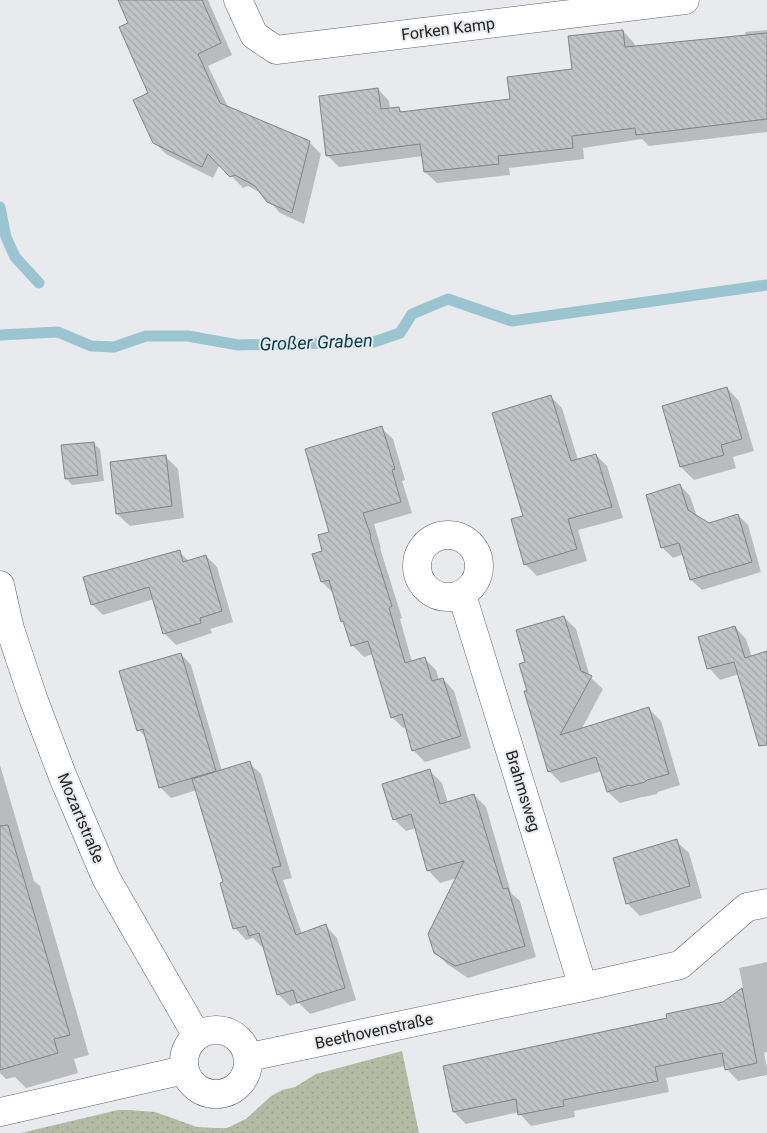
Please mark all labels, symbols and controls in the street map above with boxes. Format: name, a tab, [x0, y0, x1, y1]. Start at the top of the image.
street label: Forken Kamp	[400, 14, 496, 44]
water label: Großer Graben	[259, 330, 373, 354]
street label: Brahmsweg	[502, 748, 544, 834]
street label: Mozartstraße	[54, 770, 108, 866]
street label: Beethovenstraße	[313, 1009, 435, 1053]

